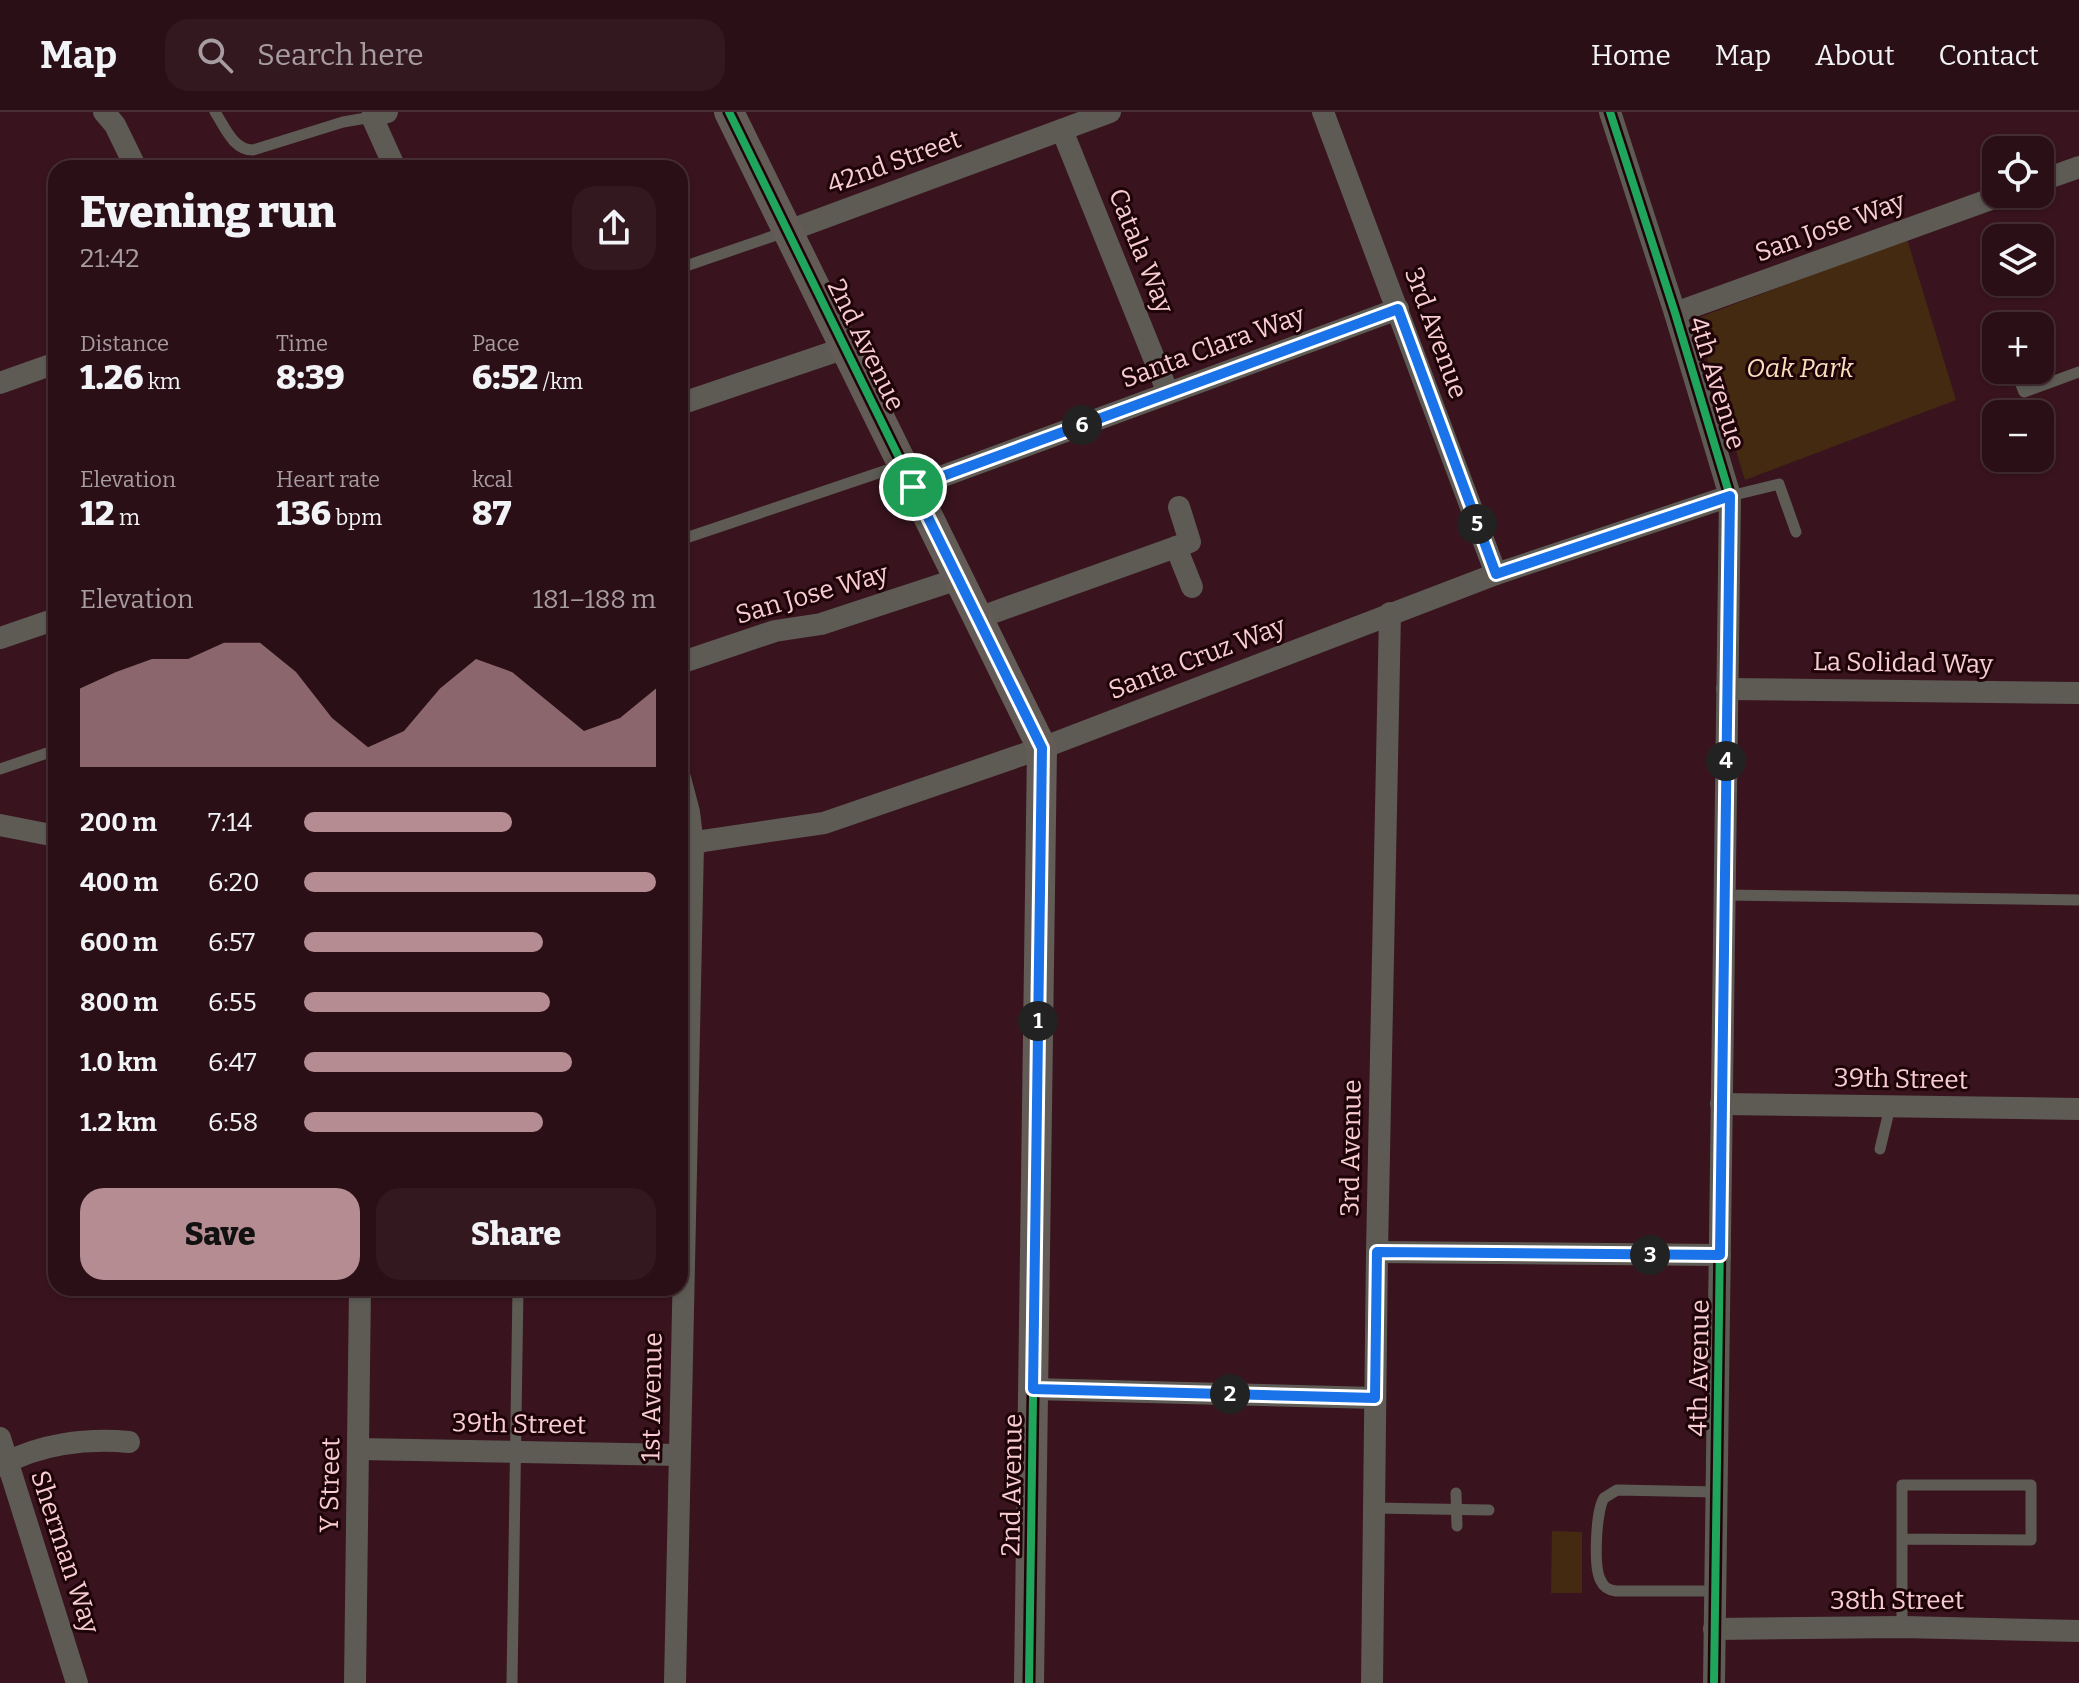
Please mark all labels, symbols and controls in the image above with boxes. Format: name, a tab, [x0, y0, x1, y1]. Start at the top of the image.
search box	[165, 19, 725, 91]
text: Map	[40, 32, 117, 78]
icon: search	[193, 33, 237, 77]
text: Search here	[257, 37, 424, 73]
text: Home	[1591, 39, 1671, 72]
text: Map	[1715, 39, 1771, 72]
text: About	[1815, 39, 1895, 72]
text: Contact	[1939, 39, 2039, 72]
street label: 42nd Street	[823, 123, 966, 200]
map controls	[1982, 136, 2054, 472]
button: locate	[1982, 136, 2054, 208]
street label: Catala Way	[1102, 184, 1180, 318]
street label: San Jose Way	[1751, 185, 1910, 269]
text: Evening run	[80, 186, 336, 239]
button: share	[572, 186, 656, 270]
button: layers	[1982, 224, 2054, 296]
text: 21:42	[80, 243, 140, 274]
street label: 3rd Avenue	[1398, 263, 1474, 403]
street label: 2nd Avenue	[821, 274, 911, 416]
street label: Santa Clara Way	[1117, 299, 1309, 395]
button: +	[1982, 312, 2054, 384]
street label: 4th Avenue	[1682, 313, 1752, 453]
text: Distance	[80, 330, 169, 357]
text: Time	[276, 330, 328, 357]
text: Pace	[472, 330, 520, 357]
park label: Oak Park	[1746, 353, 1855, 384]
text: 1.26	[80, 357, 143, 398]
text: 8:39	[276, 357, 345, 398]
text: 6:52	[472, 357, 538, 398]
text: km	[143, 368, 181, 395]
text: /km	[538, 368, 583, 395]
button: −	[1982, 400, 2054, 472]
pin: 6	[1062, 405, 1102, 445]
text: 6	[1075, 411, 1089, 438]
pin	[879, 453, 947, 521]
icon: arrive	[891, 465, 935, 509]
text: Elevation	[80, 466, 176, 493]
text: Heart rate	[276, 466, 380, 493]
text: kcal	[472, 466, 513, 493]
text: 12	[80, 493, 115, 534]
text: 136	[276, 493, 331, 534]
text: 87	[472, 493, 511, 534]
text: m	[115, 504, 140, 531]
text: bpm	[331, 504, 382, 531]
pin: 5	[1457, 504, 1497, 544]
text: 5	[1471, 510, 1483, 537]
street label: San Jose Way	[732, 557, 892, 631]
text: Elevation	[80, 584, 193, 615]
text: 181–188 m	[533, 584, 656, 615]
street label: Santa Cruz Way	[1104, 610, 1290, 706]
street label: La Solidad Way	[1813, 646, 1994, 680]
pin: 4	[1706, 741, 1746, 781]
text: 4	[1719, 747, 1733, 774]
text: 200 m	[80, 807, 157, 838]
text: 7:14	[208, 807, 252, 838]
text: 400 m	[80, 867, 158, 898]
text: 6:20	[208, 867, 260, 898]
text: 600 m	[80, 927, 158, 958]
text: 6:57	[208, 927, 255, 958]
text: 800 m	[80, 987, 158, 1018]
text: 6:55	[208, 987, 257, 1018]
pin: 1	[1018, 1001, 1058, 1041]
text: 1	[1033, 1007, 1043, 1034]
text: 1.0 km	[80, 1047, 157, 1078]
text: 6:47	[208, 1047, 257, 1078]
street label: 39th Street	[1834, 1062, 1969, 1096]
street label: 3rd Avenue	[1334, 1079, 1368, 1217]
text: 1.2 km	[80, 1107, 157, 1138]
text: 6:58	[208, 1107, 258, 1138]
button: Save	[80, 1188, 360, 1280]
button: Share	[376, 1188, 656, 1280]
pin: 3	[1630, 1235, 1670, 1275]
text: 3	[1644, 1241, 1656, 1268]
street label: 4th Avenue	[1682, 1299, 1716, 1437]
street label: 1st Avenue	[635, 1332, 669, 1462]
pin: 2	[1210, 1374, 1250, 1414]
text: 2	[1224, 1380, 1236, 1407]
street label: 39th Street	[452, 1407, 587, 1441]
street label: 2nd Avenue	[995, 1413, 1029, 1557]
street label: Y Street	[314, 1437, 346, 1533]
street label: Sherman Way	[24, 1467, 106, 1638]
street label: 38th Street	[1830, 1585, 1965, 1616]

